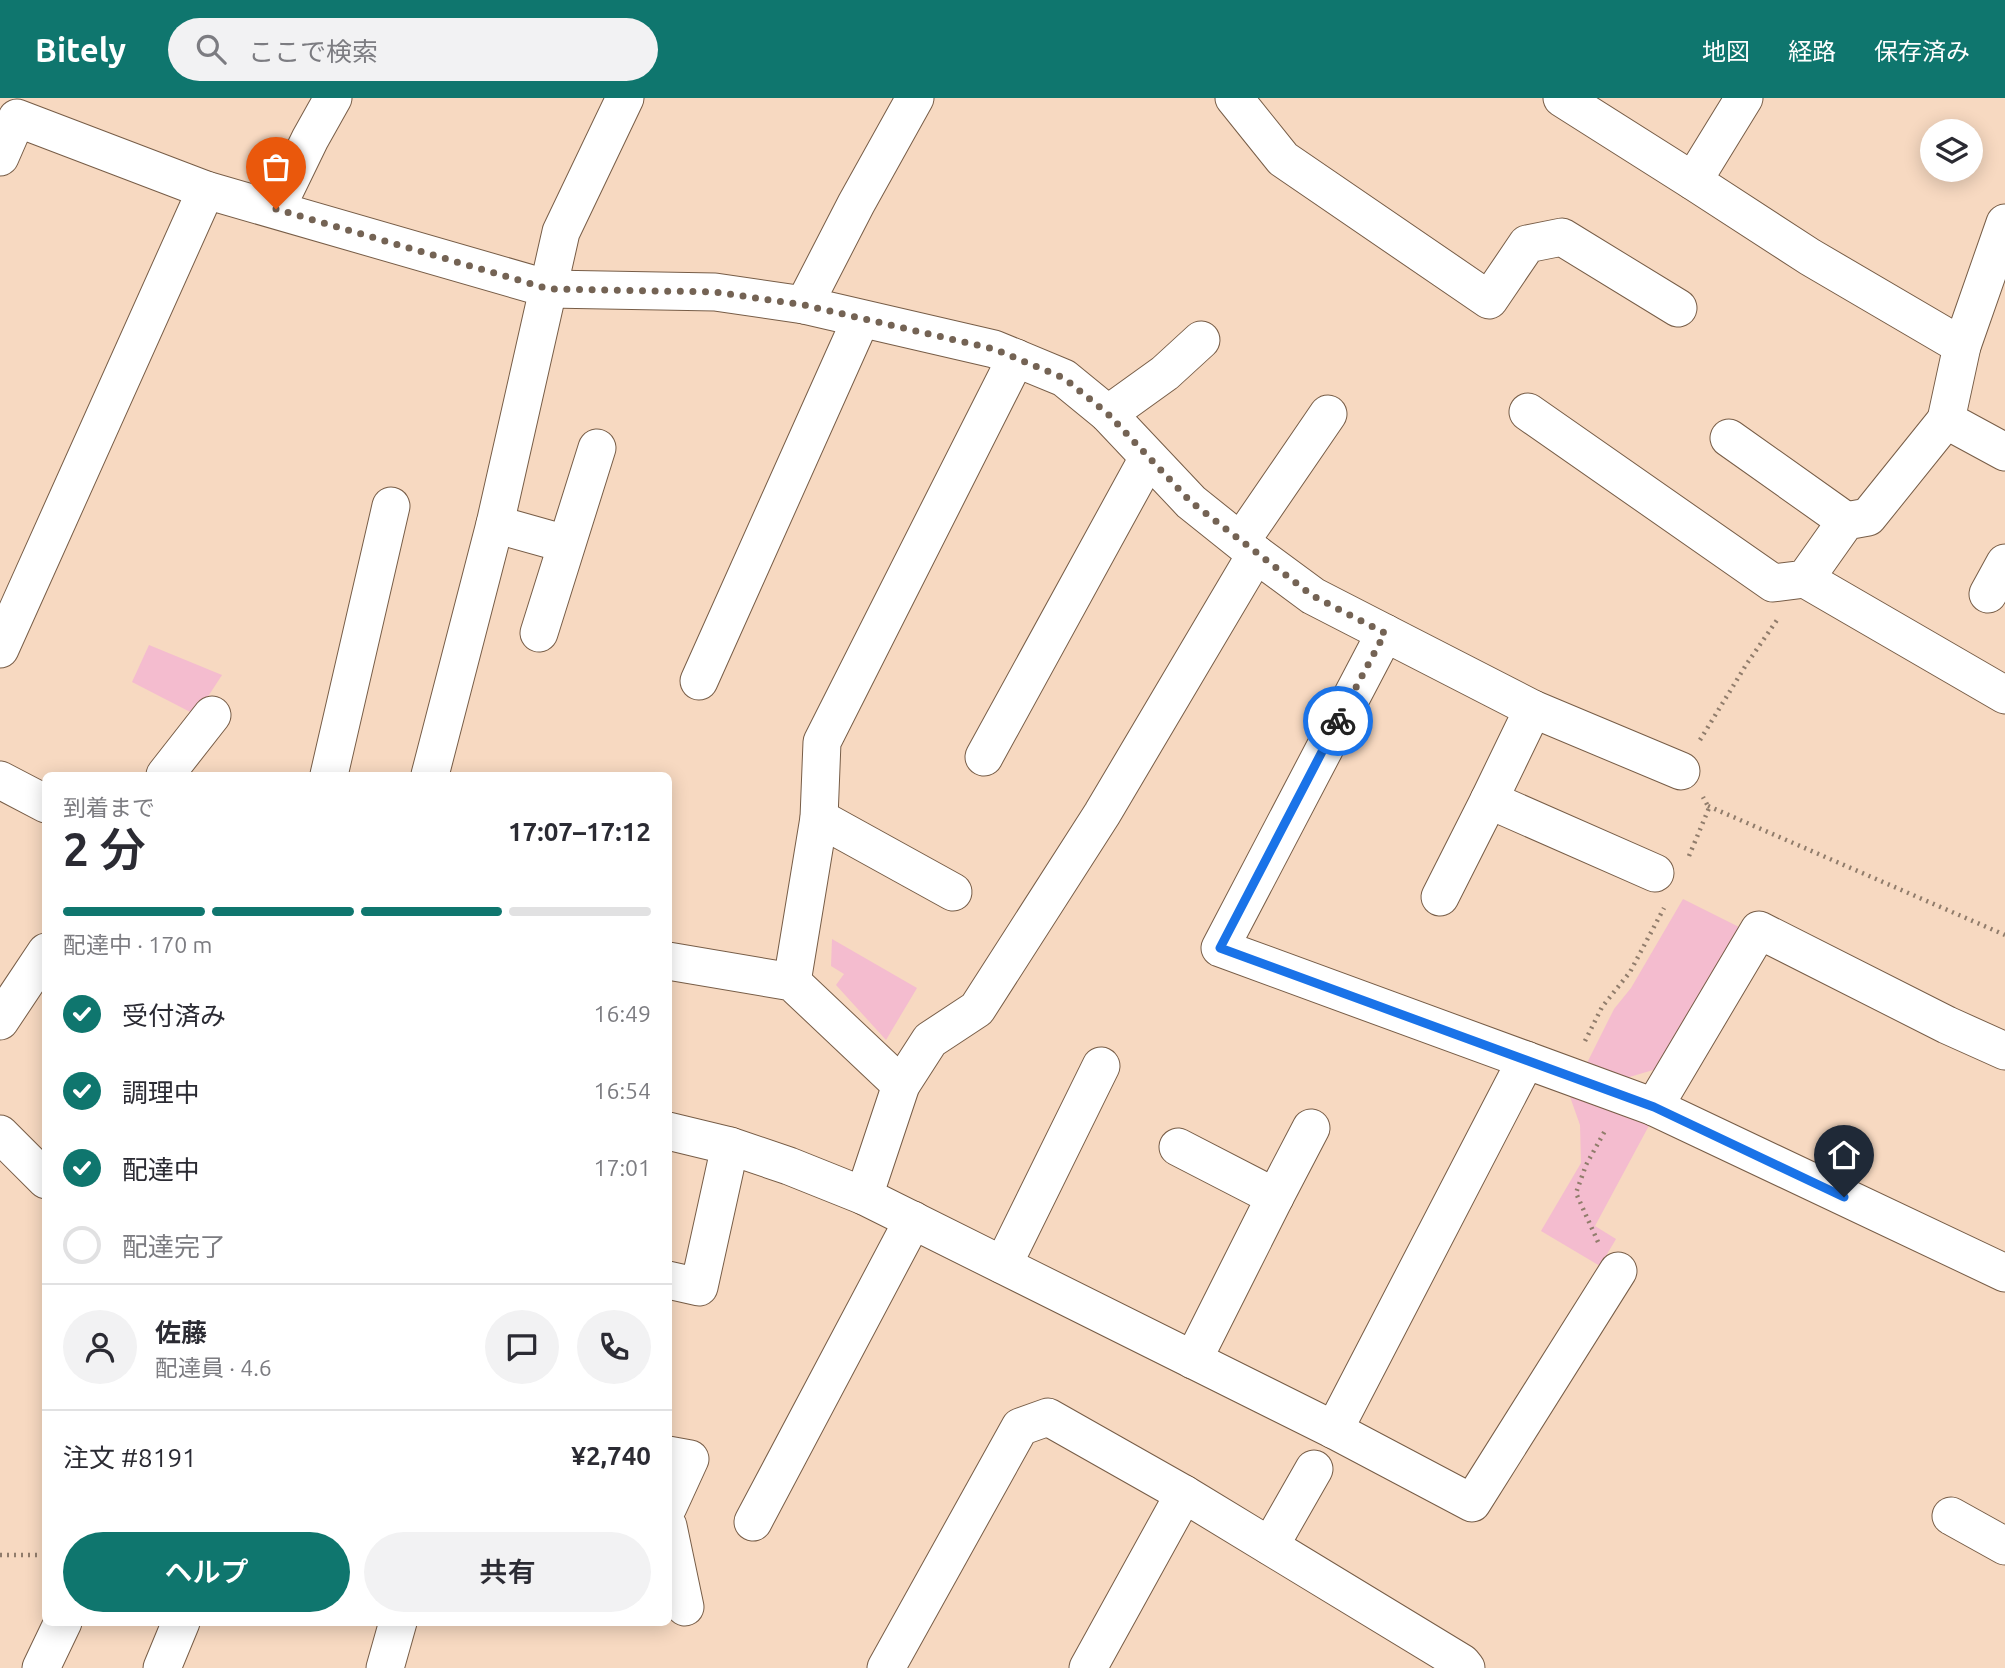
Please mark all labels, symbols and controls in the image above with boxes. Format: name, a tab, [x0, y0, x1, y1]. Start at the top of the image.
search box	[168, 18, 658, 81]
icon: search	[192, 30, 230, 68]
text: Bitely	[35, 31, 126, 68]
text: ここで検索	[248, 37, 378, 66]
text: 地図	[1702, 38, 1750, 65]
text: 経路	[1788, 38, 1836, 65]
text: 保存済み	[1874, 38, 1970, 65]
map controls	[1920, 119, 1983, 182]
button: layers	[1920, 119, 1983, 182]
pin	[246, 137, 306, 209]
icon: bag	[257, 148, 295, 186]
courier	[1303, 686, 1373, 756]
icon: bike	[1319, 702, 1357, 740]
text: 到着まで	[63, 795, 155, 820]
text: 17:07–17:12	[508, 817, 651, 846]
text: 2 分	[63, 823, 146, 875]
text: 配達中 · 170 m	[63, 932, 212, 957]
icon: check	[63, 995, 101, 1033]
text: 受付済み	[122, 1001, 226, 1030]
text: 16:49	[593, 1001, 651, 1026]
icon: check	[63, 1072, 101, 1110]
text: 調理中	[122, 1078, 200, 1107]
text: 16:54	[593, 1078, 651, 1103]
pin	[1814, 1125, 1874, 1197]
icon: home	[1825, 1136, 1863, 1174]
icon: check	[63, 1149, 101, 1187]
text: 配達中	[122, 1155, 200, 1184]
text: 17:01	[593, 1155, 651, 1180]
text: 配達完了	[122, 1232, 226, 1261]
button: person	[63, 1310, 137, 1384]
button: chat	[485, 1310, 559, 1384]
button: phone	[577, 1310, 651, 1384]
text: 佐藤	[155, 1318, 207, 1347]
text: 配達員 · 4.6	[155, 1355, 272, 1380]
text: ¥2,740	[571, 1441, 651, 1470]
text: 注文 #8191	[63, 1443, 197, 1472]
button: ヘルプ	[63, 1532, 350, 1612]
button: 共有	[364, 1532, 651, 1612]

